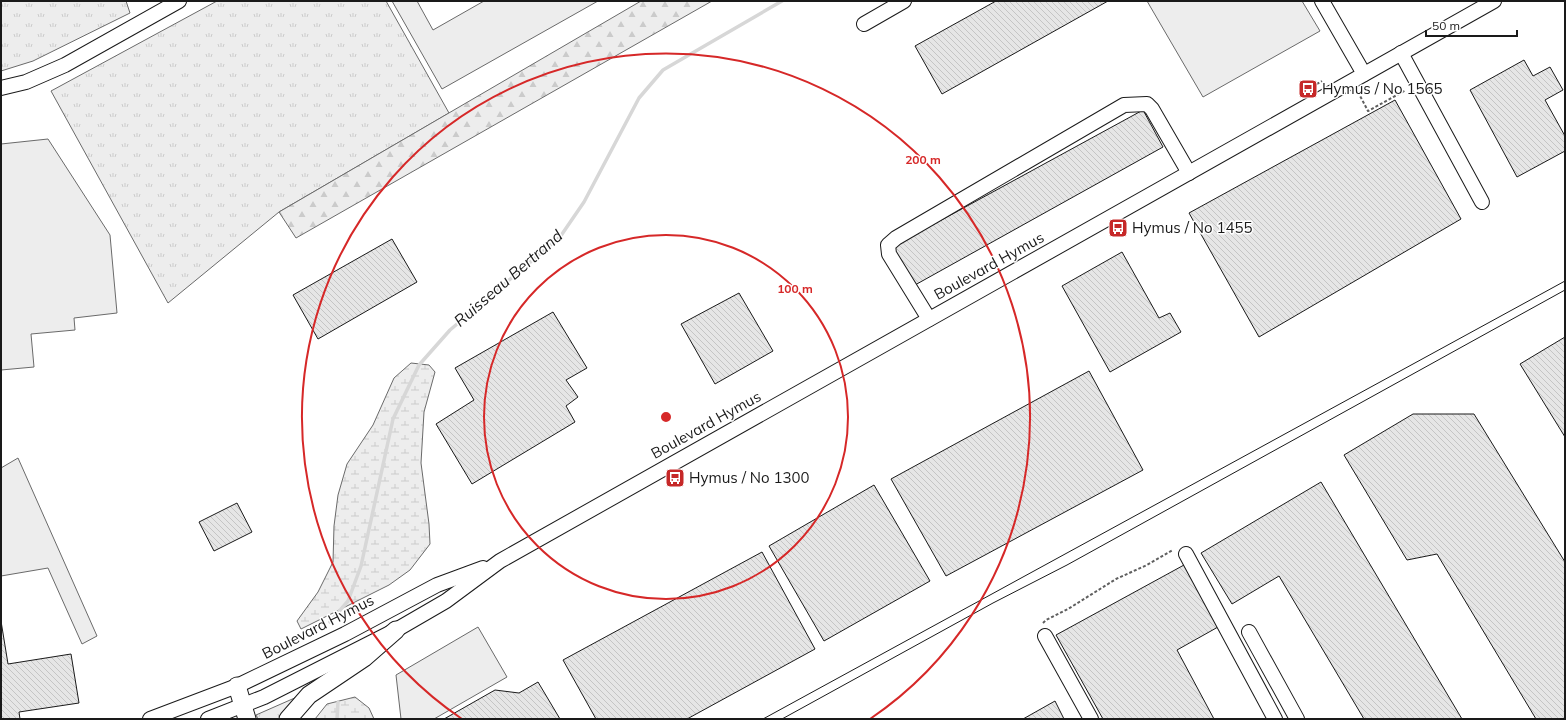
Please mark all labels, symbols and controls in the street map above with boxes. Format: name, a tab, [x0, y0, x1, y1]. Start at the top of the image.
scale bar	[1426, 12, 1517, 38]
text: 50 m	[1432, 18, 1460, 33]
bus stop icon: Hymus / No 1565	[1297, 78, 1319, 100]
place label: Hymus / No 1565	[1322, 79, 1443, 98]
text: 200 m	[905, 152, 941, 167]
bus stop icon: Hymus / No 1455	[1107, 217, 1129, 239]
place label: Hymus / No 1455	[1132, 218, 1253, 237]
water label: Ruisseau Bertrand	[450, 225, 567, 331]
street label: Boulevard Hymus	[930, 227, 1047, 304]
text: 100 m	[777, 281, 813, 296]
street label: Boulevard Hymus	[647, 386, 764, 463]
centre of rings	[659, 410, 673, 424]
bus stop icon: Hymus / No 1300	[664, 467, 686, 489]
place label: Hymus / No 1300	[689, 468, 810, 487]
street label: Boulevard Hymus	[259, 590, 377, 663]

